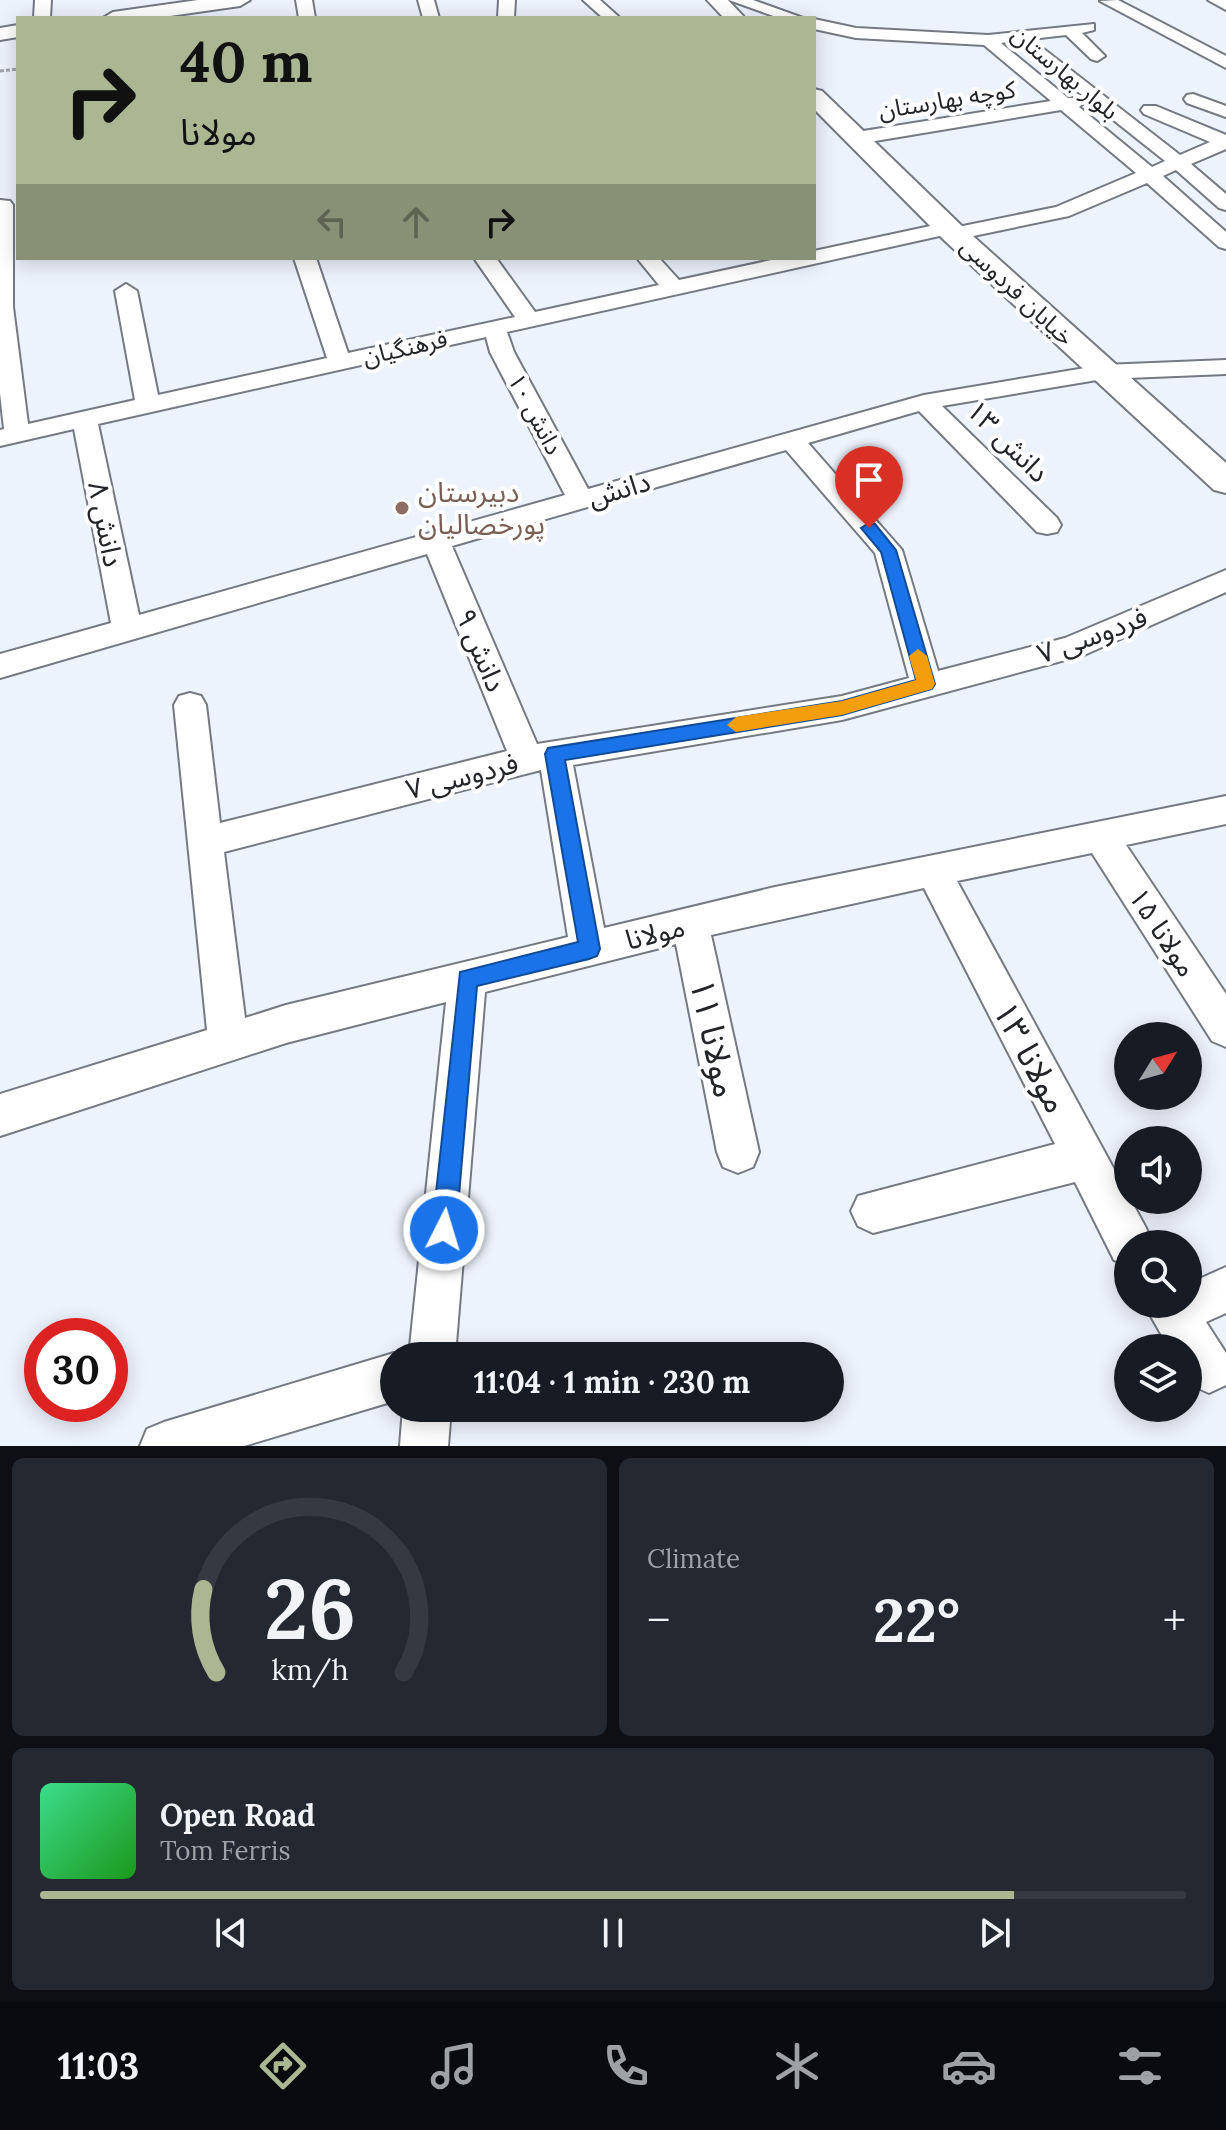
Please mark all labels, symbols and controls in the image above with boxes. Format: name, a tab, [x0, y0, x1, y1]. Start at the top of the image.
street label: بلوار بهارستان	[1005, 19, 1125, 127]
text: 40 m	[180, 26, 313, 97]
icon: right	[48, 48, 152, 152]
street label: کوچه بهارستان	[876, 73, 1019, 126]
text: مولانا	[180, 109, 257, 155]
icon: left	[310, 200, 354, 244]
icon: ahead	[394, 200, 438, 244]
icon: right	[478, 200, 522, 244]
street label: خیابان فردوسی	[954, 231, 1081, 352]
street label: فرهنگیان	[360, 323, 450, 372]
street label: دانش ۱۰	[501, 368, 570, 460]
street label: دانش ۱۳	[959, 392, 1057, 490]
pin	[835, 446, 903, 528]
icon: arrive	[847, 458, 891, 502]
street label: دانش	[584, 463, 654, 515]
place label: دبیرستان پورخصالیان	[418, 474, 545, 542]
street label: دانش ۸	[80, 478, 132, 570]
marker: دبیرستان پورخصالیان	[393, 499, 411, 517]
street label: فردوسی ۷	[1032, 598, 1152, 672]
street label: دانش ۹	[448, 603, 514, 697]
street label: فردوسی ۷	[402, 745, 522, 807]
street label: مولانا ۱۵	[1121, 881, 1205, 983]
street label: مولانا	[622, 908, 688, 958]
street label: مولانا ۱۱	[681, 974, 748, 1101]
street label: مولانا ۱۳	[984, 993, 1079, 1120]
north arrow	[1114, 1022, 1202, 1110]
map controls	[1114, 1022, 1202, 1422]
button: sound	[1114, 1126, 1202, 1214]
position arrow	[402, 1188, 486, 1272]
button: search	[1114, 1230, 1202, 1318]
speed limit sign: 30	[24, 1318, 128, 1422]
button: layers	[1114, 1334, 1202, 1422]
text: 11:04 · 1 min · 230 m	[474, 1363, 750, 1401]
text: Climate	[647, 1542, 740, 1575]
text: 26	[263, 1555, 356, 1662]
text: 22°	[873, 1582, 960, 1658]
text: −	[647, 1592, 670, 1648]
text: +	[1163, 1592, 1186, 1648]
text: km/h	[271, 1651, 348, 1688]
text: Open Road	[160, 1796, 315, 1834]
text: Tom Ferris	[160, 1834, 290, 1867]
icon: previous	[209, 1911, 253, 1955]
icon: pause	[591, 1911, 635, 1955]
icon: next	[973, 1911, 1017, 1955]
icon: directions	[255, 2038, 311, 2094]
icon: music	[426, 2038, 482, 2094]
icon: phone	[598, 2038, 654, 2094]
icon: climate	[769, 2038, 825, 2094]
icon: car	[941, 2038, 997, 2094]
icon: filters	[1112, 2038, 1168, 2094]
text: 11:03	[58, 2043, 139, 2089]

